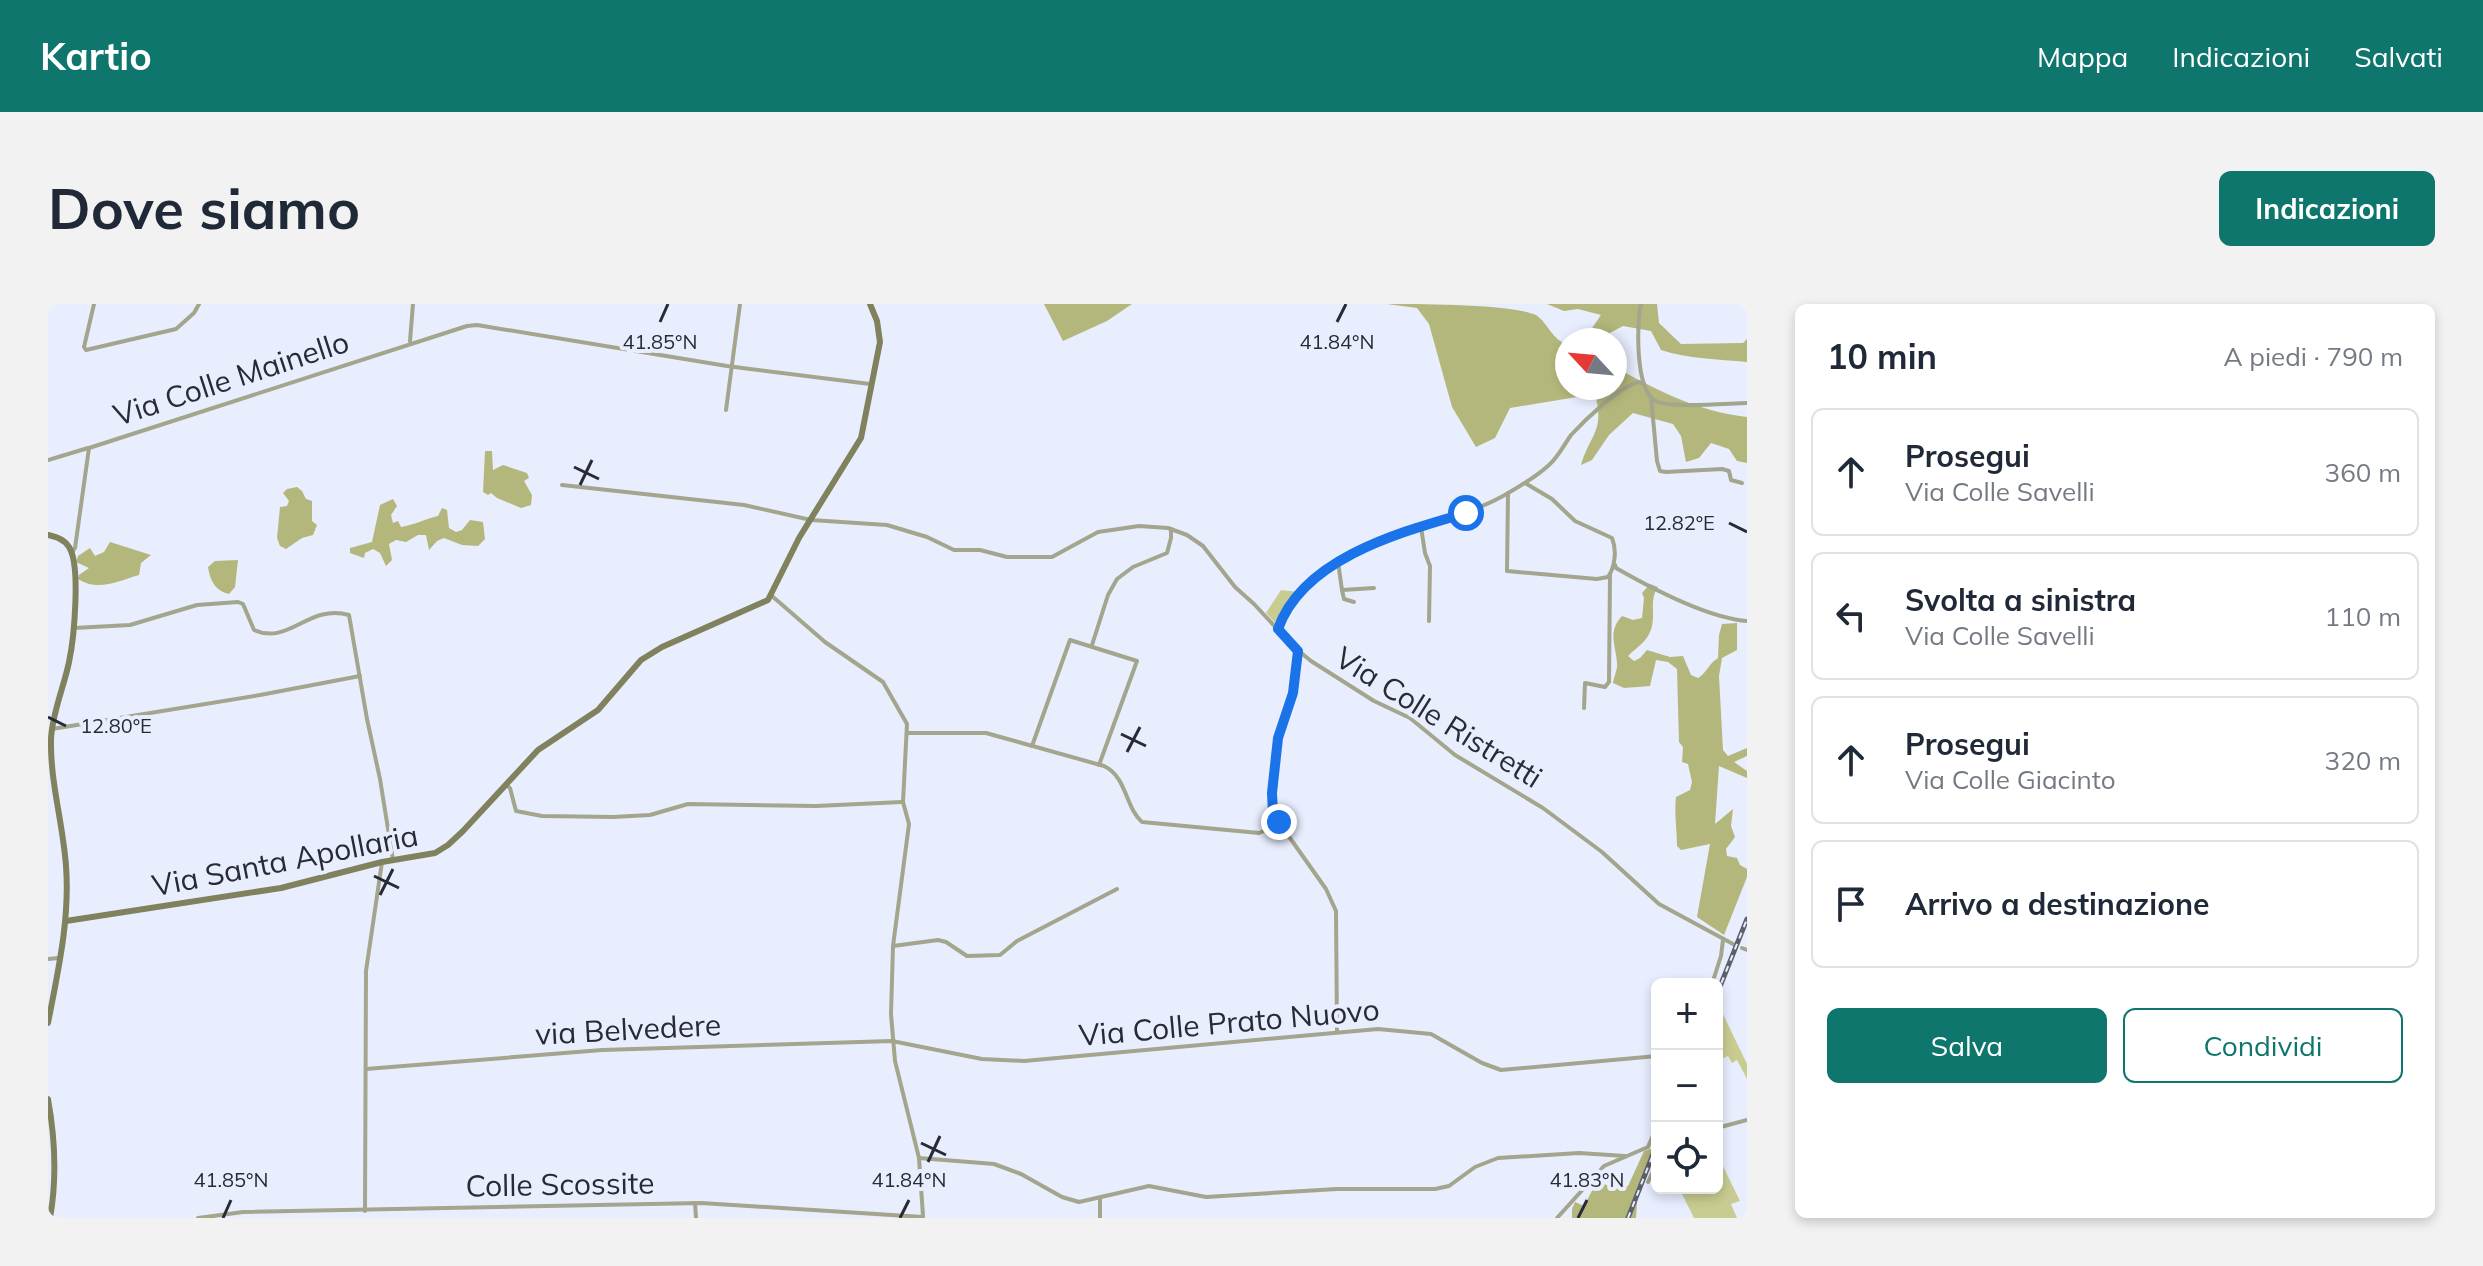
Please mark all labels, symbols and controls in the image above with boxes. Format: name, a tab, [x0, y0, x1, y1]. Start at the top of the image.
text: Kartio	[40, 32, 152, 80]
text: Mappa	[2037, 39, 2128, 74]
text: Indicazioni	[2172, 39, 2310, 74]
text: Salvati	[2354, 39, 2443, 74]
button: Indicazioni	[2219, 171, 2435, 246]
text: Dove siamo	[48, 173, 360, 243]
street label: Via Colle Mainello	[109, 322, 353, 434]
north arrow	[1555, 328, 1627, 400]
text: 41.85°N	[623, 329, 697, 354]
text: 41.84°N	[1300, 329, 1374, 354]
text: 10 min	[1827, 335, 1937, 378]
text: A piedi · 790 m	[2223, 340, 2403, 373]
text: Prosegui	[1905, 437, 2030, 475]
icon: ahead	[1829, 450, 1873, 494]
text: 360 m	[2325, 456, 2401, 489]
text: Via Colle Savelli	[1905, 475, 2095, 508]
route start	[1448, 495, 1484, 531]
text: 12.82°E	[1643, 510, 1715, 535]
text: Svolta a sinistra	[1905, 581, 2136, 619]
icon: left	[1829, 594, 1873, 638]
text: 110 m	[2325, 600, 2401, 633]
text: Via Colle Savelli	[1905, 619, 2095, 652]
street label: Via Colle Ristretti	[1329, 638, 1549, 796]
text: 12.80°E	[80, 713, 152, 738]
text: Prosegui	[1905, 725, 2030, 763]
icon: ahead	[1829, 738, 1873, 782]
text: 320 m	[2325, 744, 2401, 777]
text: Via Colle Giacinto	[1905, 763, 2116, 796]
route end	[1261, 804, 1297, 840]
street label: Via Santa Apollaria	[149, 816, 421, 904]
icon: arrive	[1829, 882, 1873, 926]
text: Arrivo a destinazione	[1905, 885, 2209, 923]
map controls	[1651, 978, 1723, 1194]
button: +	[1651, 978, 1723, 1050]
street label: Via Colle Prato Nuovo	[1077, 990, 1381, 1054]
street label: via Belvedere	[534, 1005, 722, 1053]
button: Salva	[1827, 1008, 2107, 1083]
button: Condividi	[2123, 1008, 2403, 1083]
button: −	[1651, 1050, 1723, 1122]
button: locate	[1651, 1122, 1723, 1194]
street label: Colle Scossite	[465, 1163, 655, 1205]
text: 41.85°N	[194, 1167, 268, 1192]
text: 41.84°N	[872, 1167, 946, 1192]
text: 41.83°N	[1550, 1167, 1624, 1192]

